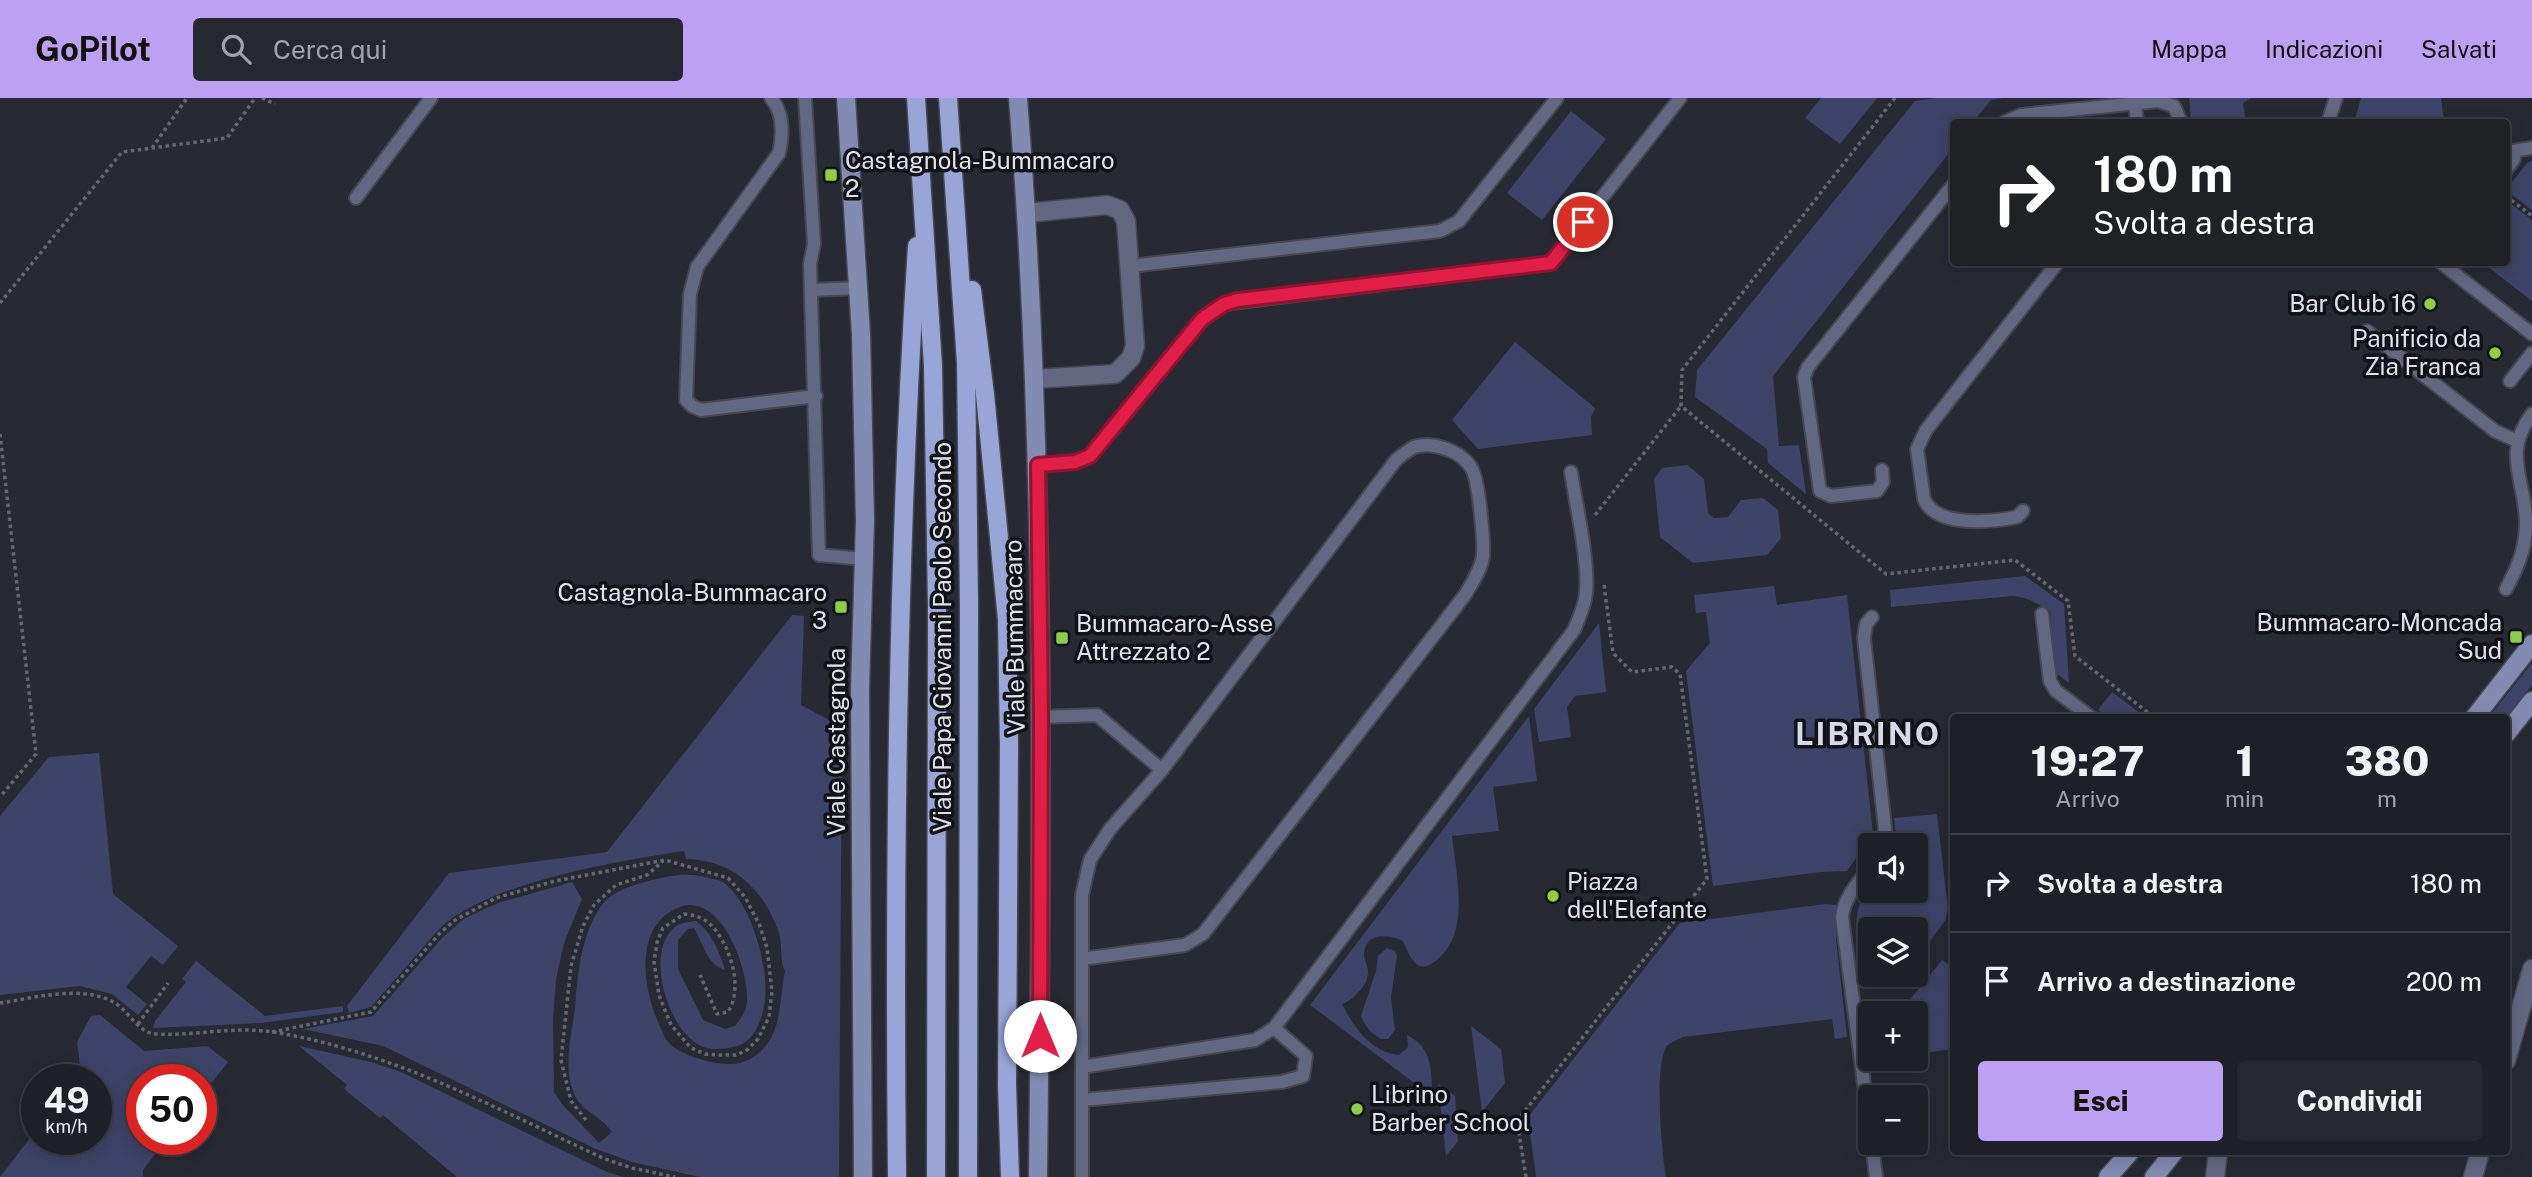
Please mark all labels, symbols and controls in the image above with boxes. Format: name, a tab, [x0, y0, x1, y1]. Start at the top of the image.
search box	[193, 18, 683, 81]
text: GoPilot	[35, 30, 151, 68]
icon: search	[217, 30, 255, 68]
text: Cerca qui	[273, 34, 387, 65]
text: Mappa	[2151, 35, 2227, 63]
text: Indicazioni	[2265, 35, 2383, 63]
text: Salvati	[2421, 35, 2497, 63]
text: 180 m	[2093, 145, 2233, 203]
place label: Castagnola-Bummacaro 2	[845, 146, 1115, 202]
icon: right	[1978, 147, 2069, 238]
marker: Castagnola-Bummacaro 2	[823, 167, 839, 183]
pin	[1553, 192, 1613, 252]
icon: arrive	[1564, 203, 1602, 241]
text: Svolta a destra	[2093, 204, 2315, 241]
place label: Bar Club 16	[2289, 289, 2416, 317]
marker: Bar Club 16	[2422, 296, 2438, 312]
place label: Panificio da Zia Franca	[2352, 324, 2481, 380]
marker: Panificio da Zia Franca	[2487, 345, 2503, 361]
street label: Viale Papa Giovanni Paolo Secondo	[928, 442, 956, 832]
street label: Viale Bummacaro	[998, 539, 1030, 735]
place label: Castagnola-Bummacaro 3	[557, 578, 827, 634]
marker: Castagnola-Bummacaro 3	[833, 599, 849, 615]
place label: Bummacaro-Moncada Sud	[2257, 608, 2502, 664]
place label: Bummacaro-Asse Attrezzato 2	[1076, 609, 1273, 665]
marker: Bummacaro-Moncada Sud	[2508, 629, 2524, 645]
marker: Bummacaro-Asse Attrezzato 2	[1054, 630, 1070, 646]
street label: Viale Castagnola	[822, 648, 850, 836]
district label: LIBRINO	[1795, 715, 1941, 752]
text: 19:27	[2031, 736, 2145, 785]
text: 1	[2235, 736, 2254, 785]
text: 380	[2345, 736, 2429, 785]
text: Arrivo	[2055, 785, 2120, 812]
text: min	[2225, 785, 2264, 812]
text: m	[2377, 785, 2397, 812]
map controls	[1858, 833, 1928, 1155]
button: sound	[1858, 833, 1928, 903]
icon: right	[1978, 864, 2016, 902]
place label: Piazza dell'Elefante	[1567, 867, 1707, 923]
text: Svolta a destra	[2037, 868, 2223, 899]
text: 180 m	[2410, 868, 2482, 899]
marker: Piazza dell'Elefante	[1545, 888, 1561, 904]
button: layers	[1858, 917, 1928, 987]
icon: arrive	[1978, 962, 2016, 1000]
text: Arrivo a destinazione	[2037, 966, 2296, 997]
text: 200 m	[2406, 966, 2482, 997]
position arrow	[1003, 999, 1077, 1073]
button: +	[1858, 1001, 1928, 1071]
button: Esci	[1978, 1061, 2223, 1141]
button: Condividi	[2237, 1061, 2482, 1141]
speed limit sign: 50	[126, 1064, 217, 1155]
text: 49	[43, 1080, 90, 1121]
place label: Librino Barber School	[1371, 1080, 1530, 1136]
button: −	[1858, 1085, 1928, 1155]
marker: Librino Barber School	[1349, 1101, 1365, 1117]
text: km/h	[45, 1116, 88, 1137]

